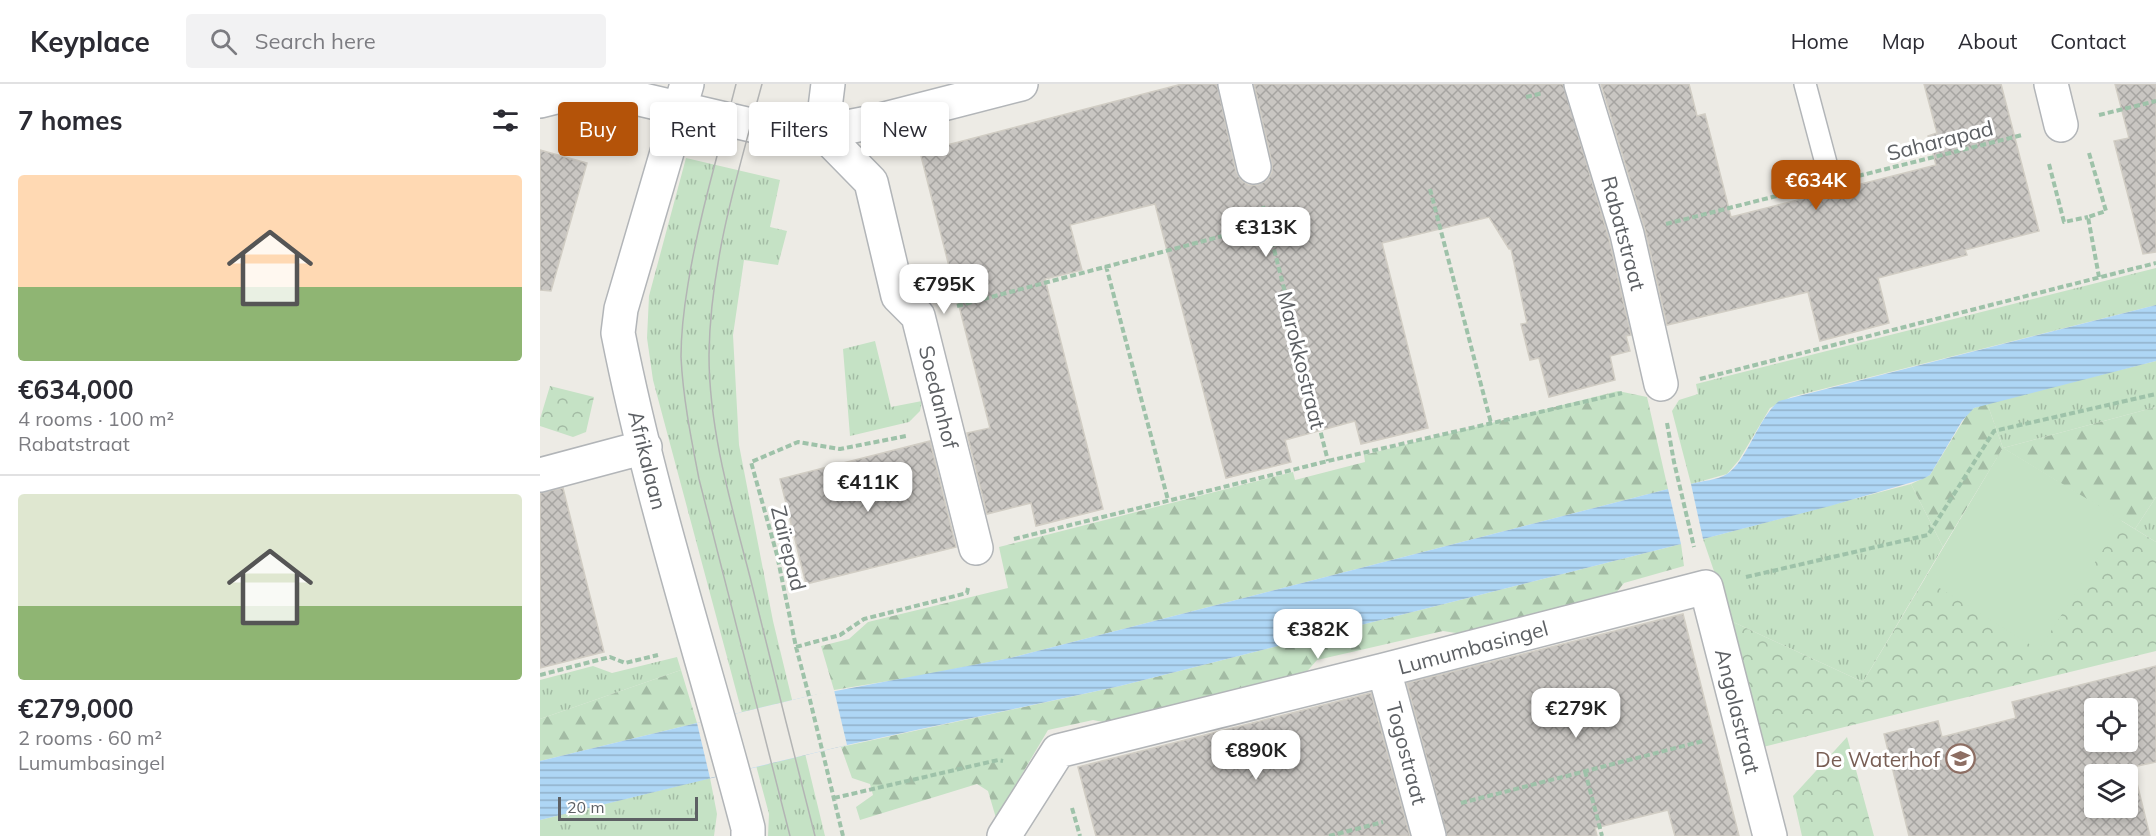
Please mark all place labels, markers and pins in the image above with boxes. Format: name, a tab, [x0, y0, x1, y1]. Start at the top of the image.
pin: €634K	[1774, 160, 1858, 211]
pin: €313K	[1224, 207, 1308, 258]
pin: €795K	[902, 264, 986, 315]
pin: €411K	[826, 462, 910, 513]
pin: €382K	[1276, 609, 1360, 660]
pin: €279K	[1534, 688, 1618, 739]
pin: €890K	[1214, 730, 1298, 781]
school or university icon: De Waterhof	[1945, 743, 1977, 775]
place label: De Waterhof	[1815, 746, 1941, 772]

